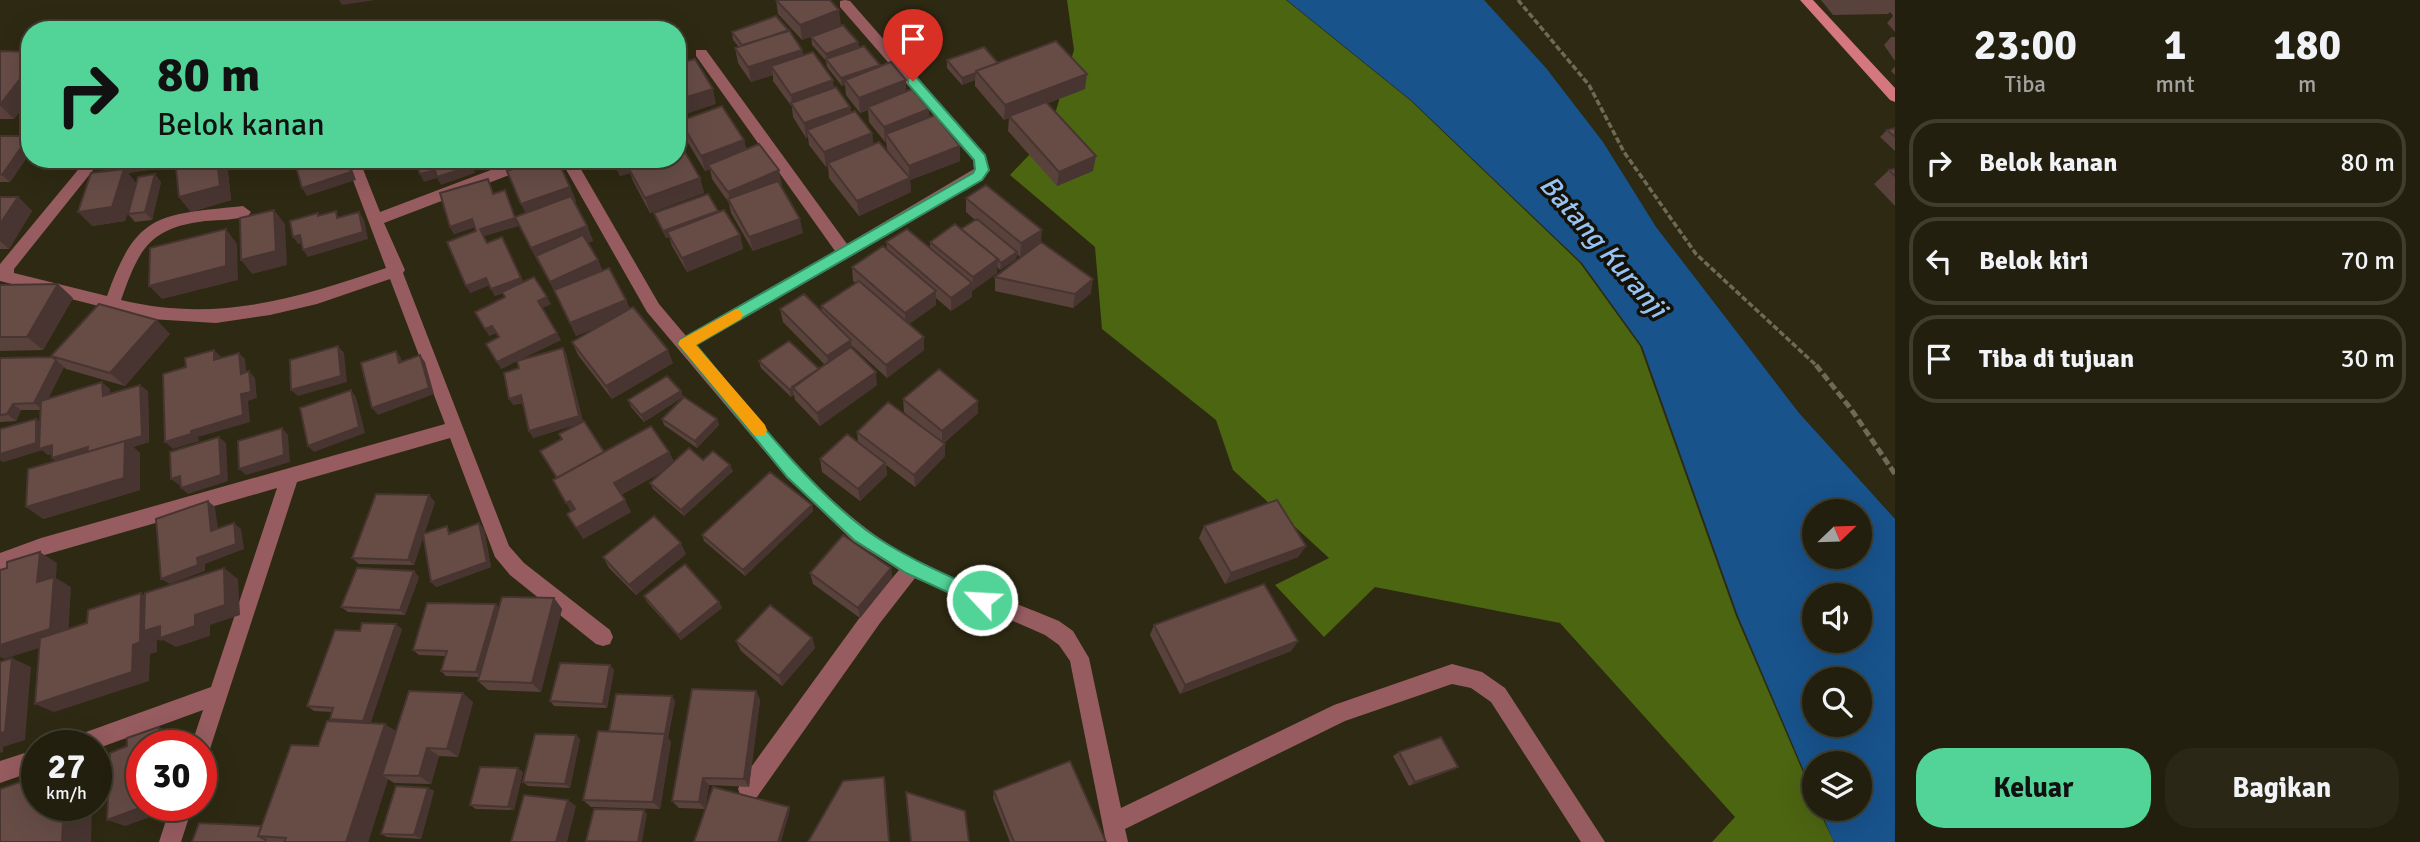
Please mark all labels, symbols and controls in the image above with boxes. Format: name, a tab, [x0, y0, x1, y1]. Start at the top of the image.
pin	[883, 9, 943, 81]
icon: arrive	[894, 20, 932, 58]
text: 23:00	[1974, 20, 2077, 71]
text: 1	[2164, 20, 2186, 71]
text: 180	[2273, 20, 2341, 71]
text: 80 m	[157, 45, 260, 105]
icon: right	[42, 49, 133, 140]
text: Tiba	[2005, 70, 2046, 99]
text: mnt	[2156, 70, 2194, 99]
text: m	[2298, 70, 2316, 99]
text: Belok kanan	[157, 105, 325, 144]
icon: right	[1920, 144, 1958, 182]
text: Belok kanan	[1979, 147, 2117, 179]
text: 80 m	[2340, 147, 2395, 179]
water label: Batang Kuranji	[1532, 169, 1676, 327]
icon: left	[1920, 242, 1958, 280]
text: Belok kiri	[1979, 245, 2088, 277]
text: 70 m	[2340, 245, 2395, 277]
icon: arrive	[1920, 340, 1958, 378]
text: Tiba di tujuan	[1979, 343, 2134, 375]
text: 30 m	[2340, 343, 2395, 375]
north arrow	[1802, 499, 1872, 569]
map controls	[1802, 499, 1872, 821]
position arrow	[945, 563, 1019, 637]
button: sound	[1802, 583, 1872, 653]
button: search	[1802, 667, 1872, 737]
speed limit sign: 30	[126, 730, 217, 821]
text: 27	[48, 745, 85, 788]
button: Keluar	[1916, 748, 2151, 828]
button: Bagikan	[2165, 748, 2399, 828]
button: layers	[1802, 751, 1872, 821]
text: km/h	[46, 782, 87, 804]

